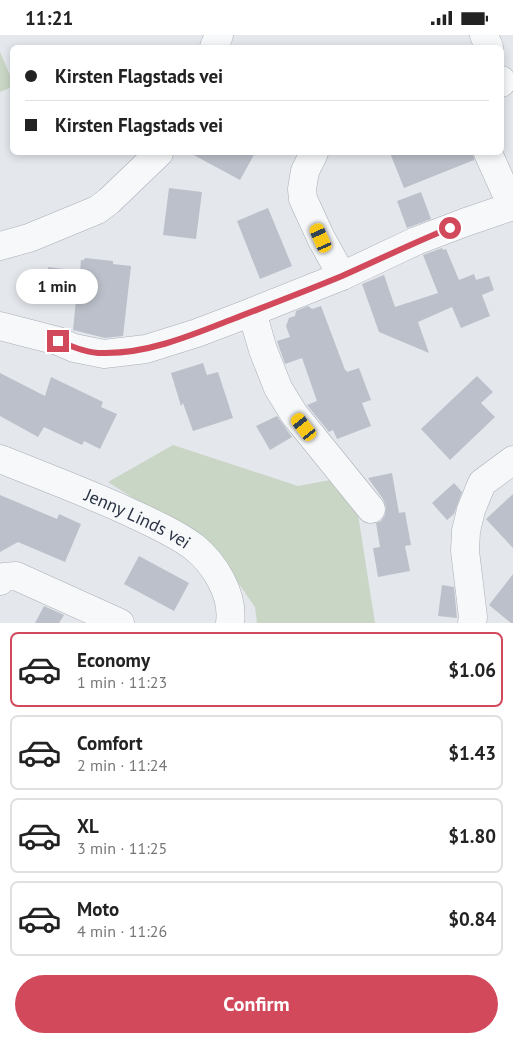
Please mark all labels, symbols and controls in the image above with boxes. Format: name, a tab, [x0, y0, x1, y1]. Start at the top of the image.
text: 11:21	[25, 6, 73, 30]
text: Kirsten Flagstads vei	[55, 64, 223, 88]
text: Kirsten Flagstads vei	[55, 113, 223, 137]
route start	[439, 217, 461, 239]
car	[308, 221, 333, 255]
callout: 1 min	[17, 269, 99, 303]
text: 1 min	[37, 276, 77, 296]
route end	[47, 330, 69, 352]
car	[288, 411, 319, 443]
street label: Jenny Linds vei	[81, 482, 196, 553]
icon: car	[17, 647, 62, 692]
text: Economy	[77, 648, 150, 672]
text: $1.06	[448, 658, 496, 682]
text: 1 min · 11:23	[77, 672, 167, 692]
icon: car	[17, 730, 62, 775]
text: Comfort	[77, 731, 143, 755]
text: $1.43	[448, 741, 496, 765]
text: 2 min · 11:24	[77, 755, 167, 775]
icon: car	[17, 813, 62, 858]
text: XL	[77, 814, 99, 838]
text: $1.80	[448, 824, 496, 848]
text: 3 min · 11:25	[77, 838, 167, 858]
icon: car	[17, 896, 62, 941]
text: Moto	[77, 897, 119, 921]
text: $0.84	[448, 907, 496, 931]
text: 4 min · 11:26	[77, 921, 167, 941]
button: Confirm	[15, 975, 498, 1033]

